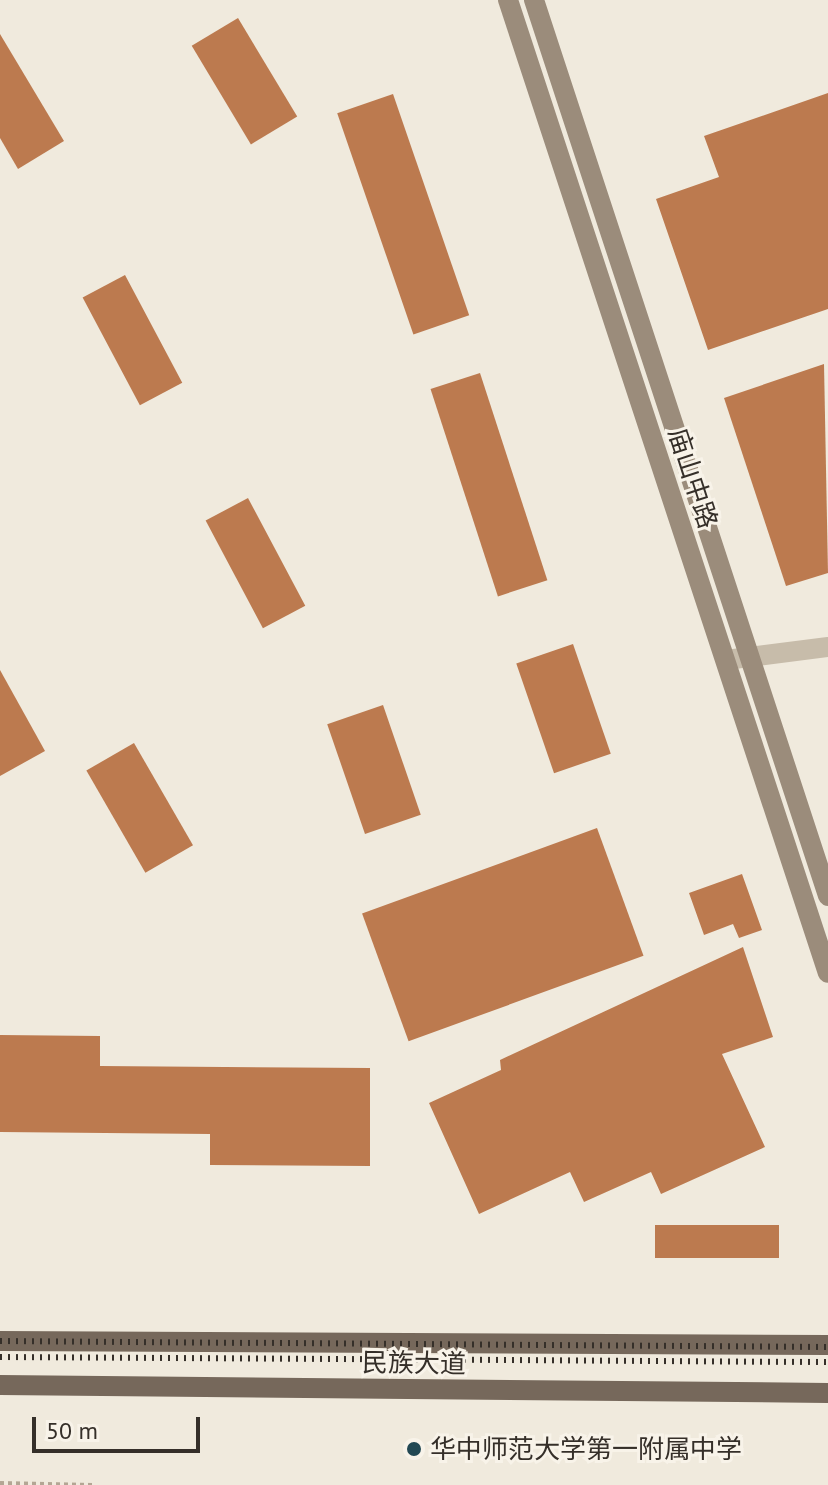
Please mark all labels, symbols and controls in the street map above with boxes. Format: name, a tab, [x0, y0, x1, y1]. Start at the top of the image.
street label: 庙山中路	[662, 424, 724, 532]
street label: 民族大道	[362, 1346, 466, 1380]
scale bar	[36, 1401, 204, 1451]
text: 50 m	[46, 1415, 98, 1446]
place label: 华中师范大学第一附属中学	[430, 1433, 742, 1465]
marker: 华中师范大学第一附属中学	[405, 1440, 423, 1458]

